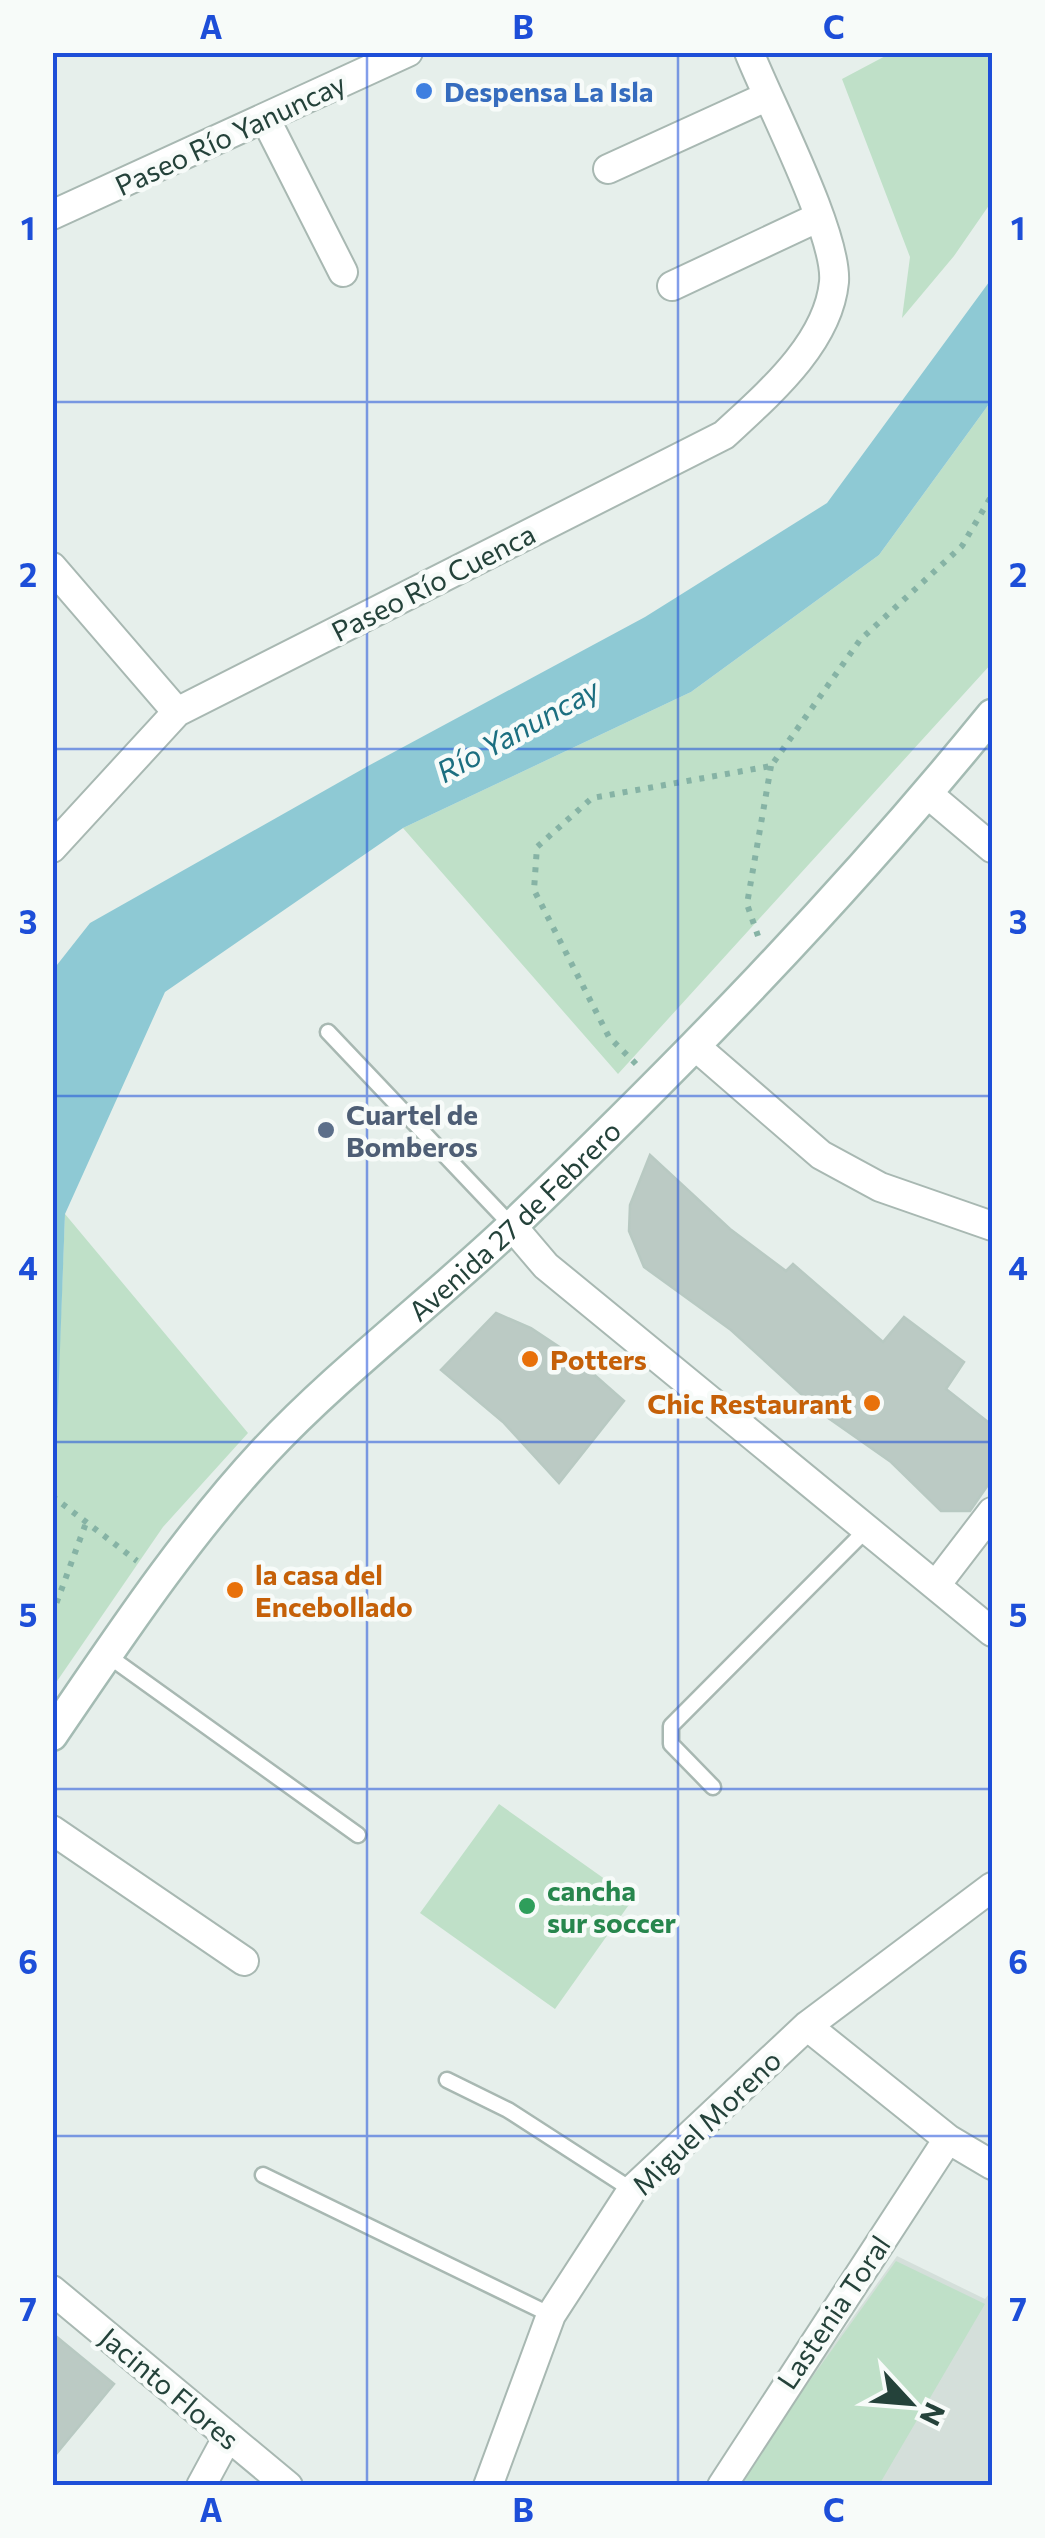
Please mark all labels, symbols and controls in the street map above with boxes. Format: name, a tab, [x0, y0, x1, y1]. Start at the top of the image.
text: A	[200, 6, 223, 46]
text: B	[512, 6, 534, 46]
text: C	[823, 6, 845, 46]
street label: Paseo Río Yanuncay	[109, 66, 351, 202]
place label: Despensa La Isla	[444, 74, 654, 108]
marker: Despensa La Isla	[413, 80, 435, 102]
text: 1	[21, 207, 35, 247]
text: 1	[1011, 207, 1025, 247]
street label: Paseo Río Cuenca	[325, 516, 541, 648]
text: 2	[19, 554, 37, 594]
text: 2	[1009, 554, 1027, 594]
water label: Río Yanuncay	[429, 668, 606, 789]
text: 3	[19, 901, 37, 941]
text: 3	[1009, 901, 1027, 941]
place label: Cuartel de Bomberos	[346, 1097, 478, 1163]
street label: Avenida 27 de Febrero	[401, 1113, 627, 1328]
marker: Cuartel de Bomberos	[315, 1119, 337, 1141]
text: 4	[18, 1247, 38, 1287]
text: 4	[1008, 1247, 1028, 1287]
place label: Potters	[550, 1342, 647, 1376]
marker: Potters	[519, 1348, 541, 1370]
place label: Chic Restaurant	[647, 1386, 852, 1420]
marker: Chic Restaurant	[861, 1392, 883, 1414]
place label: la casa del Encebollado	[255, 1557, 413, 1623]
marker: la casa del Encebollado	[224, 1579, 246, 1601]
text: 5	[19, 1594, 37, 1634]
text: 5	[1009, 1594, 1027, 1634]
place label: cancha sur soccer	[547, 1873, 677, 1939]
marker: cancha sur soccer	[516, 1895, 538, 1917]
text: 6	[18, 1941, 38, 1981]
text: 6	[1008, 1941, 1028, 1981]
street label: Miguel Moreno	[624, 2042, 788, 2202]
street label: Lastenia Toral	[769, 2229, 897, 2395]
text: 7	[19, 2288, 37, 2328]
text: 7	[1009, 2288, 1027, 2328]
street label: Jacinto Flores	[93, 2320, 247, 2456]
north arrow	[860, 2353, 960, 2453]
text: N	[913, 2398, 953, 2431]
text: A	[200, 2489, 223, 2529]
text: B	[512, 2489, 534, 2529]
text: C	[823, 2489, 845, 2529]

